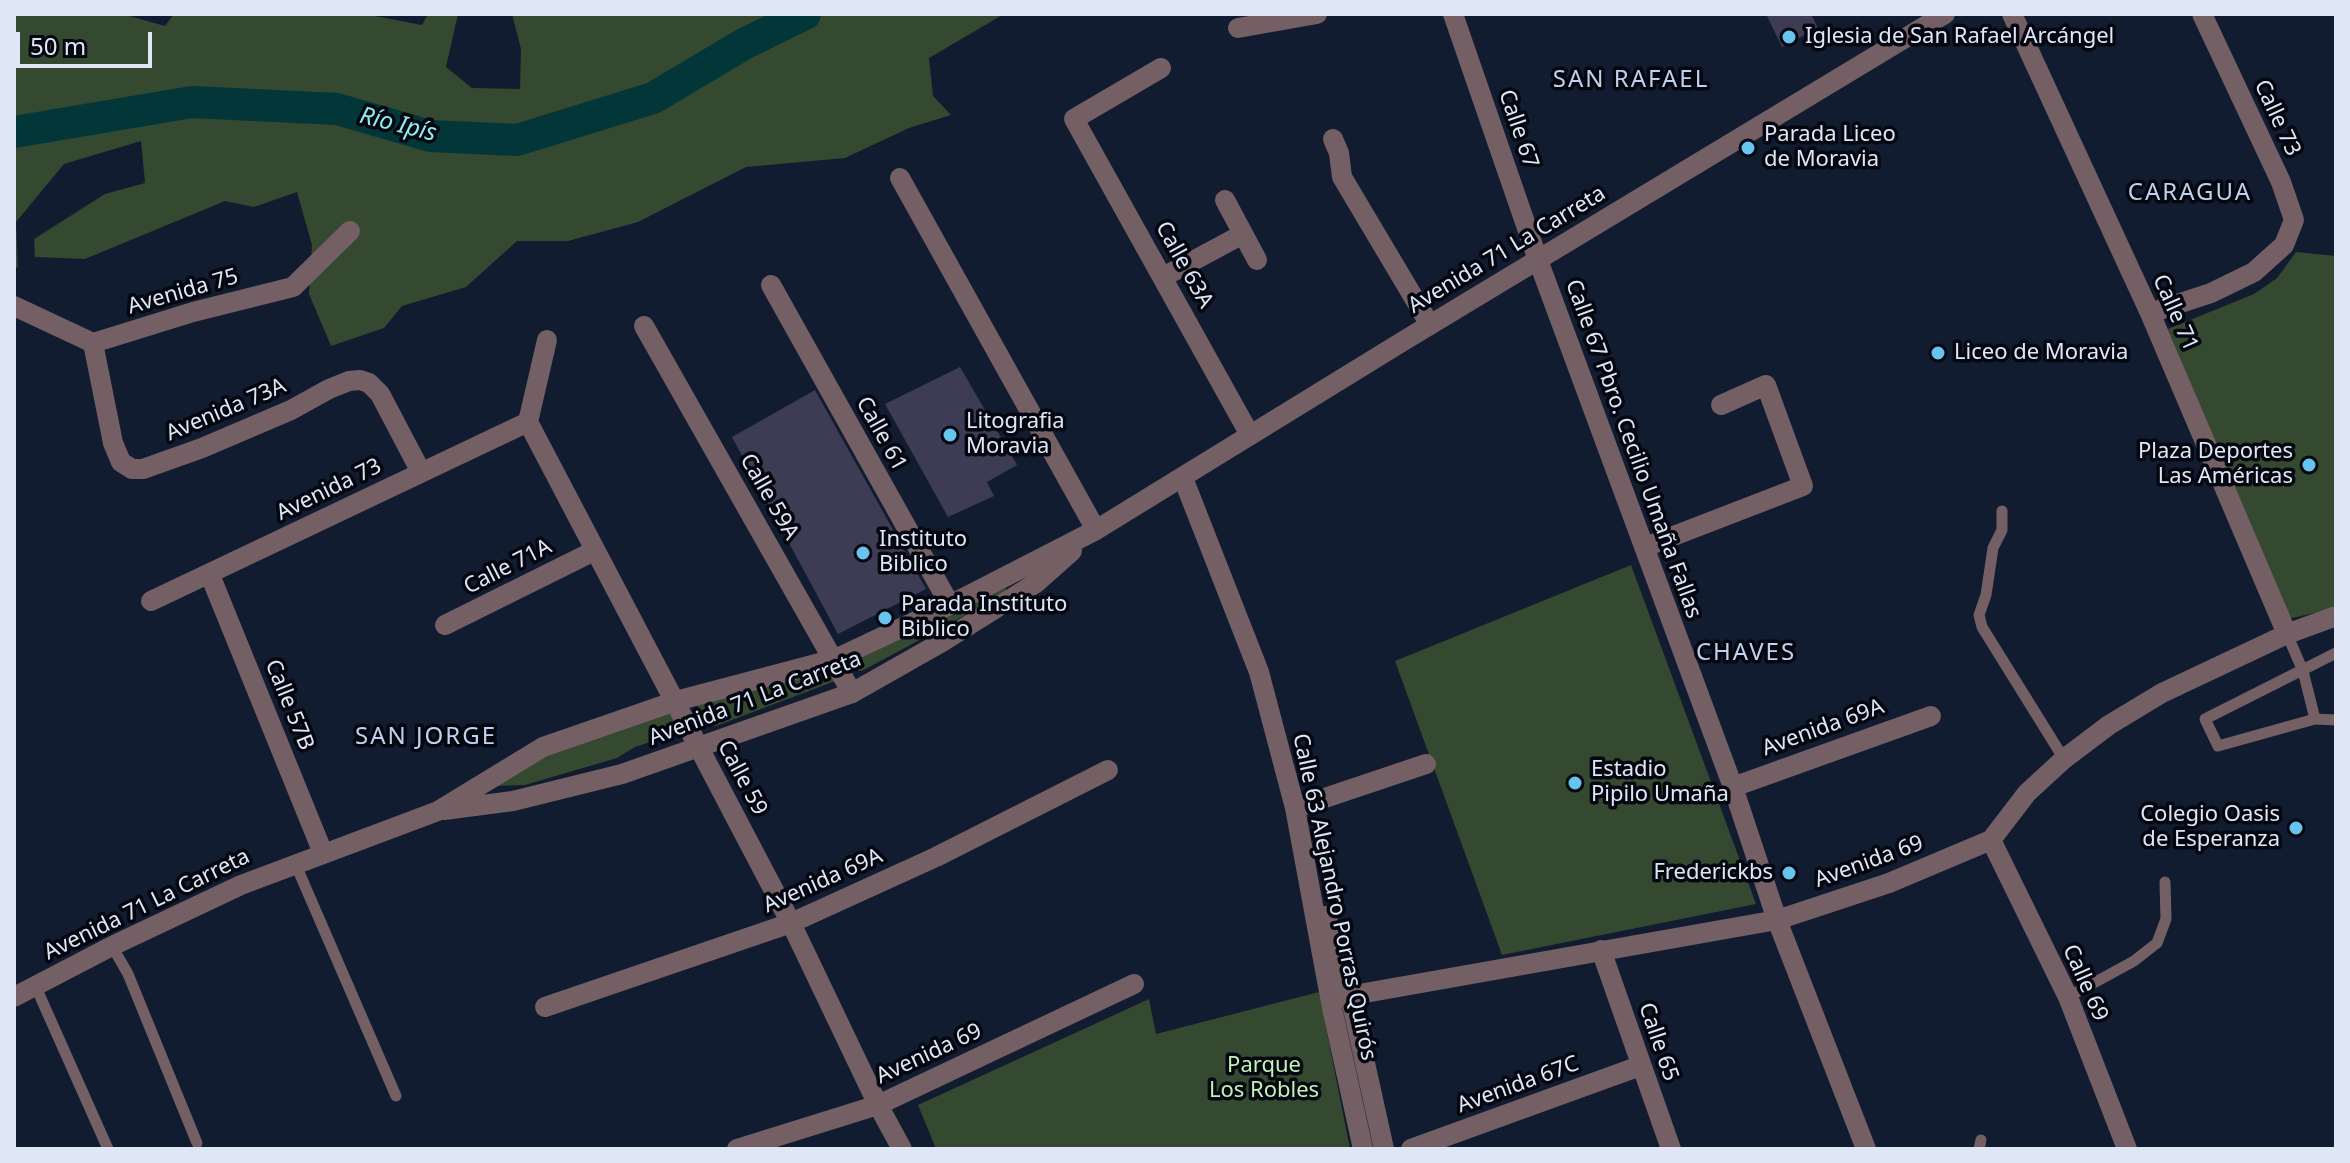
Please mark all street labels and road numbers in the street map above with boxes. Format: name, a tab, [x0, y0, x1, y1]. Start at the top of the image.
street label: Calle 73	[2248, 76, 2306, 160]
street label: Calle 67	[1492, 86, 1544, 172]
street label: Avenida 71 La Carreta	[1403, 181, 1611, 319]
street label: Calle 63A	[1149, 217, 1219, 313]
street label: Avenida 75	[125, 264, 241, 320]
street label: Calle 71	[2146, 271, 2204, 355]
street label: Calle 67 Pbro. Cecilio Umaña Fallas	[1559, 276, 1707, 622]
street label: Avenida 73A	[162, 373, 290, 447]
street label: Calle 61	[850, 392, 912, 476]
street label: Calle 59A	[734, 449, 804, 545]
street label: Avenida 73	[272, 453, 386, 527]
street label: Calle 71A	[460, 534, 556, 600]
street label: Avenida 71 La Carreta	[645, 646, 865, 752]
street label: Calle 57B	[259, 656, 319, 754]
street label: Avenida 69A	[1758, 694, 1888, 762]
street label: Calle 63 Alejandro Porras Quirós	[1286, 731, 1382, 1063]
street label: Calle 59	[711, 736, 773, 820]
street label: Avenida 69	[1811, 830, 1927, 894]
street label: Avenida 69A	[759, 843, 887, 919]
street label: Avenida 71 La Carreta	[40, 844, 254, 966]
street label: Calle 69	[2056, 941, 2114, 1025]
street label: Calle 65	[1632, 999, 1684, 1085]
street label: Avenida 69	[872, 1018, 986, 1090]
street label: Avenida 67C	[1454, 1051, 1582, 1119]

